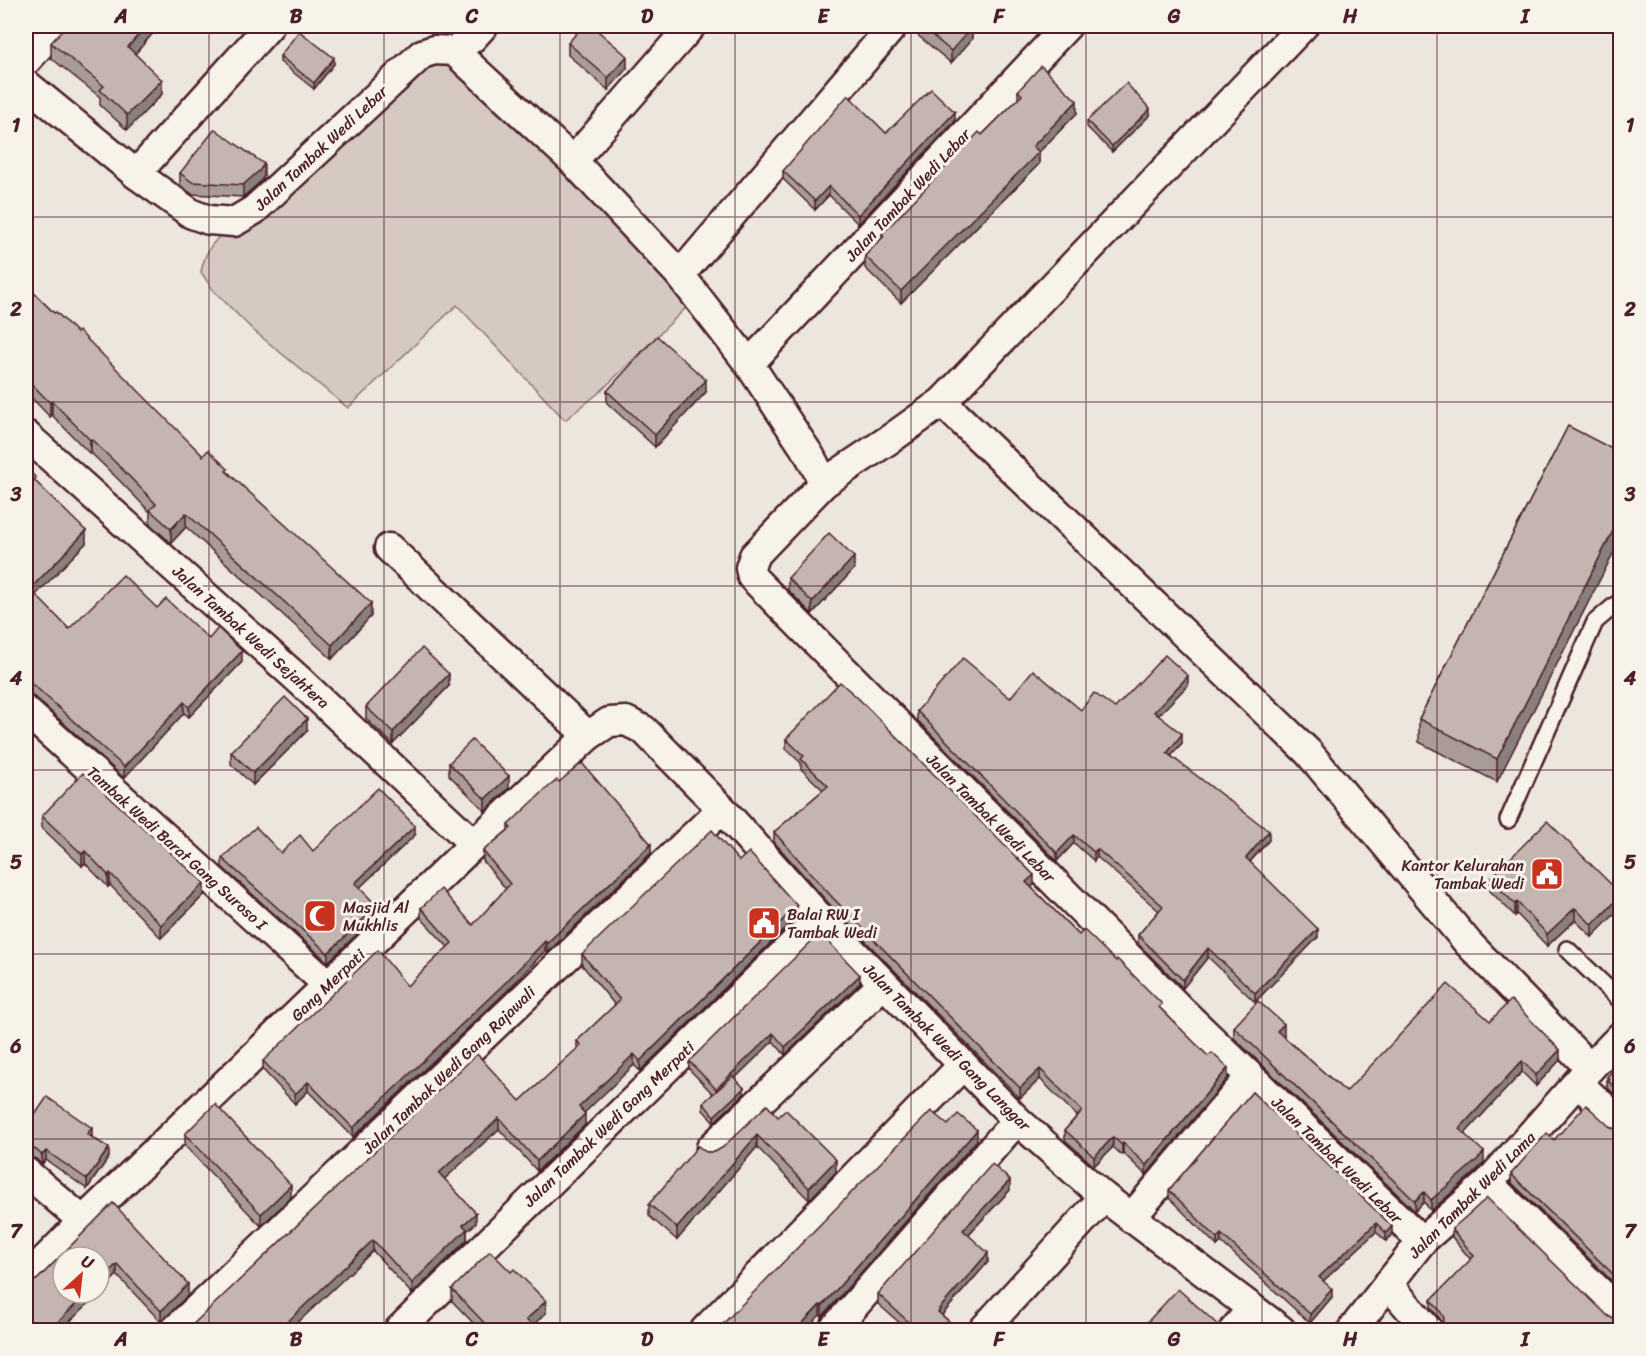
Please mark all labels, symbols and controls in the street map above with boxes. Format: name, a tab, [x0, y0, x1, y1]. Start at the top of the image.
text: A	[113, 0, 128, 34]
text: B	[290, 0, 303, 34]
text: C	[465, 0, 479, 34]
text: D	[641, 0, 654, 34]
text: E	[817, 0, 830, 34]
text: F	[993, 0, 1006, 34]
text: G	[1167, 0, 1181, 34]
text: H	[1342, 0, 1358, 34]
text: I	[1520, 0, 1531, 34]
street label: Jalan Tambak Wedi Lebar	[247, 77, 396, 219]
text: 1	[12, 108, 21, 143]
text: 1	[1626, 108, 1635, 143]
street label: Jalan Tambak Wedi Lebar	[837, 120, 979, 269]
text: 2	[9, 292, 22, 327]
text: 2	[1623, 292, 1636, 327]
text: 3	[10, 477, 22, 512]
text: 3	[1624, 477, 1636, 512]
street label: Jalan Tambak Wedi Sejahtera	[165, 557, 336, 716]
text: 4	[9, 661, 23, 696]
text: 4	[1623, 661, 1637, 696]
street label: Jalan Tambak Wedi Lebar	[918, 745, 1064, 891]
street label: Tambak Wedi Barat Gang Suroso I	[80, 758, 275, 939]
text: 5	[10, 845, 22, 880]
text: 5	[1624, 845, 1636, 880]
place label: Kantor Kelurahan Tambak Wedi	[1402, 851, 1525, 898]
public building icon: Kantor Kelurahan Tambak Wedi	[1529, 856, 1565, 892]
place label: Masjid Al Mukhlis	[343, 893, 409, 940]
mosque icon: Masjid Al Mukhlis	[302, 898, 338, 934]
place label: Balai RW I Tambak Wedi	[787, 900, 877, 947]
public building icon: Balai RW I Tambak Wedi	[746, 905, 782, 941]
street label: Gang Merpati	[284, 941, 373, 1029]
street label: Jalan Tambak Wedi Gang Langgar	[855, 955, 1039, 1139]
street label: Jalan Tambak Wedi Gang Rajawali	[355, 978, 543, 1162]
text: 6	[9, 1029, 22, 1064]
text: 6	[1623, 1029, 1636, 1064]
street label: Jalan Tambak Wedi Gang Merpati	[516, 1033, 702, 1215]
street label: Jalan Tambak Wedi Lebar	[1264, 1088, 1411, 1232]
street label: Jalan Tambak Wedi Lama	[1401, 1124, 1543, 1266]
text: 7	[10, 1214, 23, 1249]
text: 7	[1624, 1214, 1637, 1249]
north arrow	[51, 1245, 111, 1305]
text: U	[76, 1247, 100, 1278]
text: A	[113, 1322, 128, 1356]
text: B	[290, 1322, 303, 1356]
text: C	[465, 1322, 479, 1356]
text: D	[641, 1322, 654, 1356]
text: E	[817, 1322, 830, 1356]
text: F	[993, 1322, 1006, 1356]
text: G	[1167, 1322, 1181, 1356]
text: H	[1342, 1322, 1358, 1356]
text: I	[1520, 1322, 1531, 1356]

